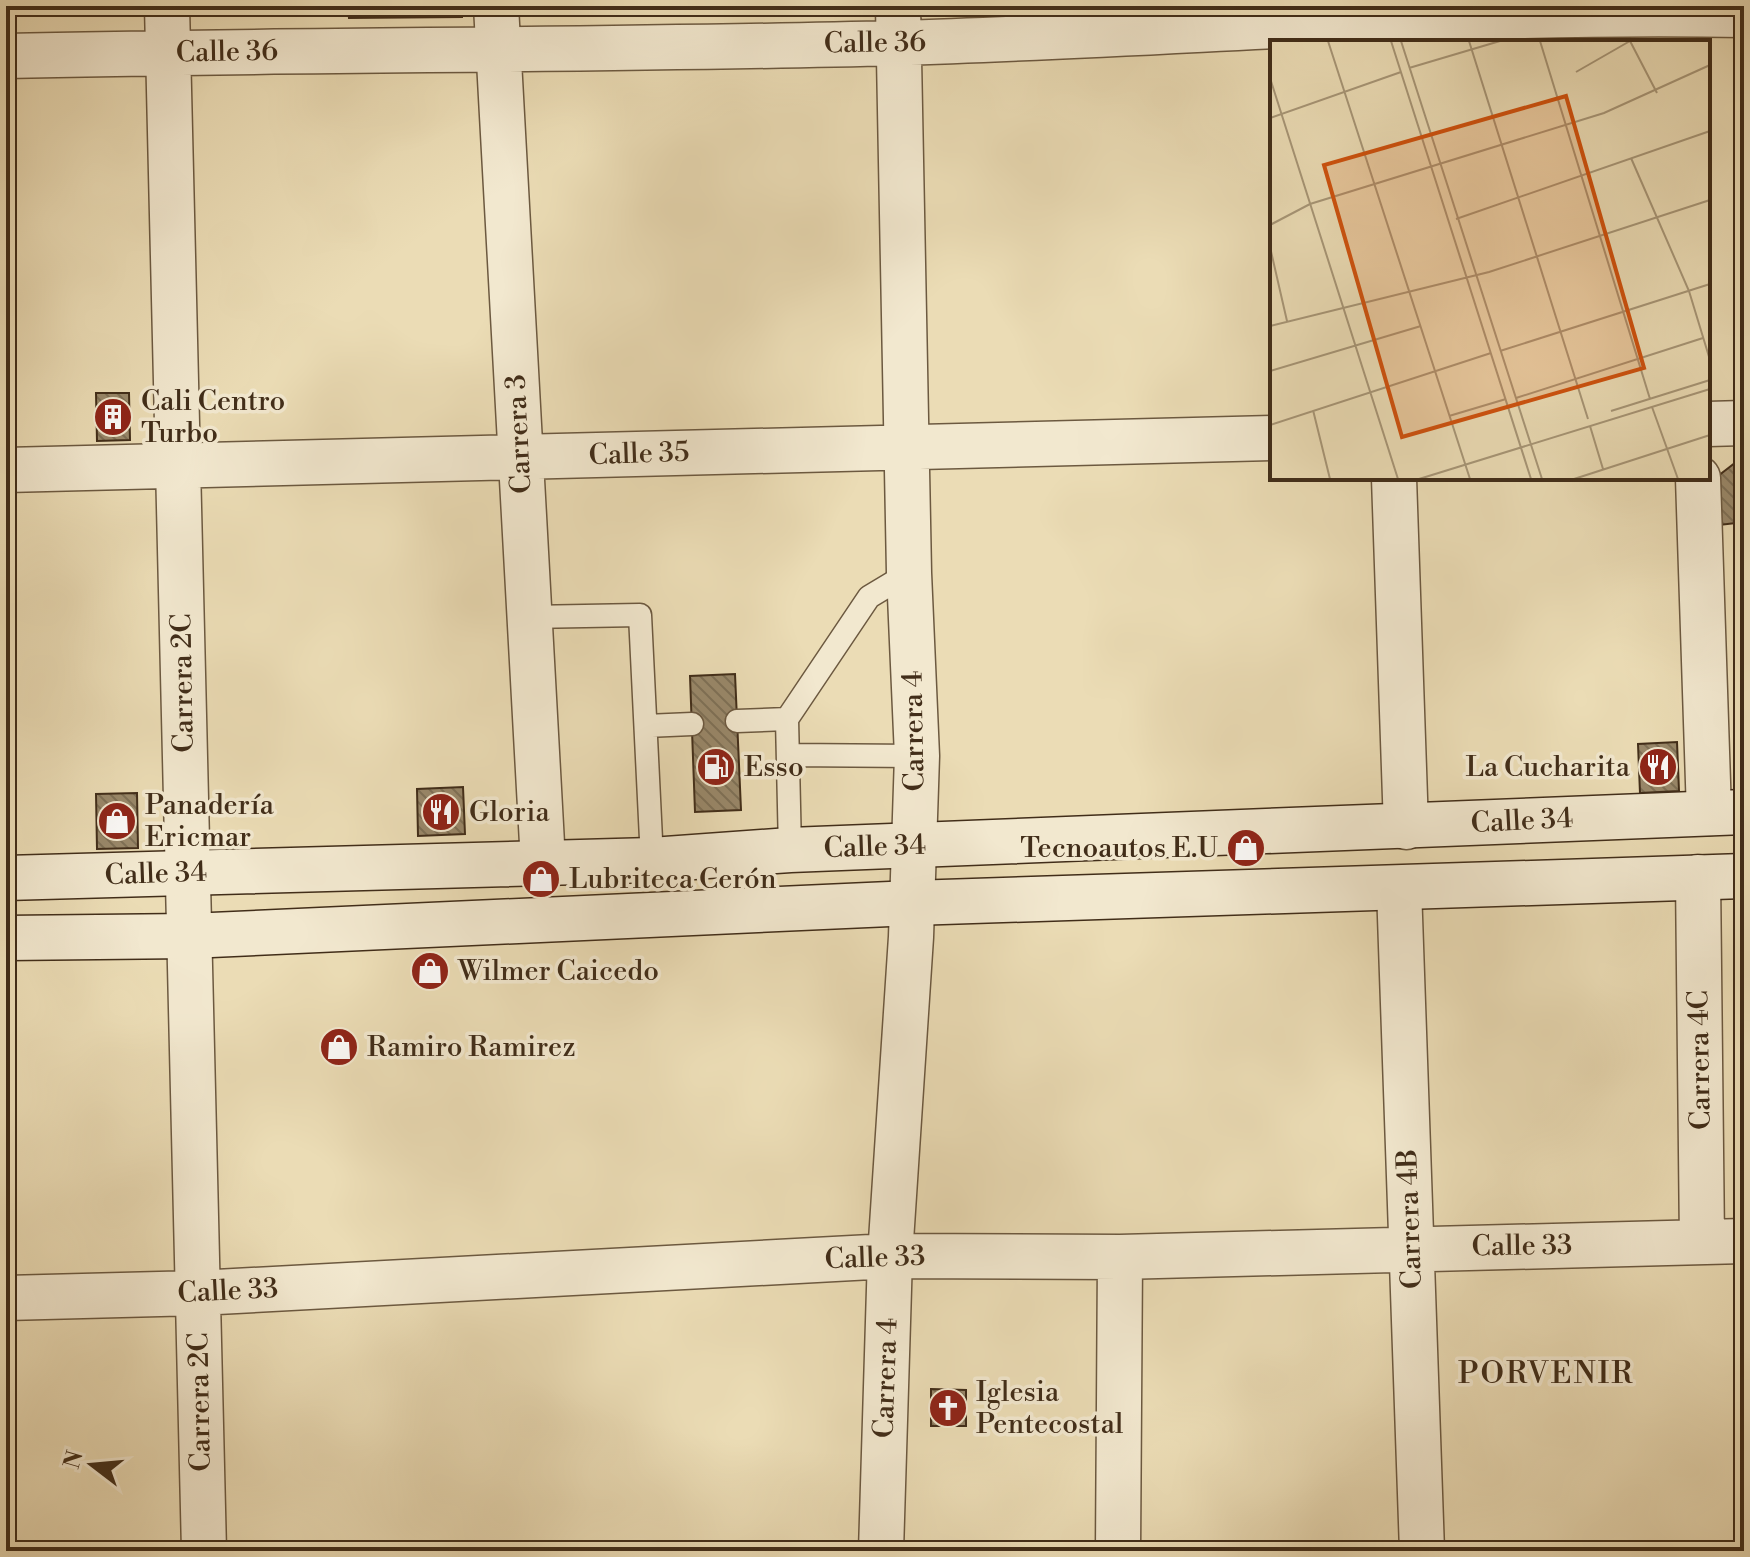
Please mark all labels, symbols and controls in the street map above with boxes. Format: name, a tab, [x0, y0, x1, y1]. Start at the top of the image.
street label: Calle 36	[824, 25, 926, 61]
street label: Calle 36	[176, 34, 278, 70]
inset map	[1270, 40, 1710, 480]
street label: Carrera 3	[498, 373, 540, 495]
place label: Cali Centro Turbo	[141, 384, 285, 451]
building icon: Cali Centro Turbo	[92, 396, 134, 438]
street label: Calle 35	[588, 435, 690, 473]
street label: Carrera 2C	[164, 613, 202, 753]
street label: Carrera 4	[895, 670, 933, 792]
fuel station icon: Esso	[695, 746, 737, 788]
restaurant icon: La Cucharita	[1637, 746, 1679, 788]
place label: Esso	[744, 750, 804, 785]
place label: La Cucharita	[1465, 750, 1631, 785]
place label: Panadería Ericmar	[145, 788, 275, 855]
restaurant icon: Gloria	[420, 791, 462, 833]
place label: Gloria	[469, 795, 551, 830]
shop icon: Panadería Ericmar	[96, 800, 138, 842]
street label: Calle 34	[1470, 801, 1574, 841]
shop icon: Tecnoautos E.U	[1225, 827, 1267, 869]
street label: Calle 34	[823, 828, 927, 866]
place label: Tecnoautos E.U	[1020, 831, 1218, 866]
street label: Calle 34	[104, 855, 208, 893]
shop icon: Lubriteca Cerón	[520, 858, 562, 900]
place label: Lubriteca Cerón	[569, 862, 777, 897]
shop icon: Wilmer Caicedo	[409, 950, 451, 992]
place label: Wilmer Caicedo	[457, 954, 659, 989]
street label: Carrera 4C	[1681, 990, 1719, 1130]
shop icon: Ramiro Ramirez	[318, 1026, 360, 1068]
place label: Ramiro Ramirez	[367, 1030, 576, 1065]
street label: Carrera 4B	[1390, 1148, 1430, 1290]
street label: Calle 33	[1471, 1228, 1573, 1264]
street label: Calle 33	[824, 1239, 926, 1277]
street label: Calle 33	[177, 1271, 279, 1311]
street label: Carrera 4	[866, 1317, 906, 1439]
street label: Carrera 2C	[181, 1332, 219, 1472]
district label: PORVENIR	[1458, 1355, 1634, 1393]
place label: Iglesia Pentecostal	[976, 1375, 1123, 1442]
church icon: Iglesia Pentecostal	[927, 1387, 969, 1429]
north arrow	[52, 1425, 132, 1505]
text: N	[59, 1447, 90, 1472]

